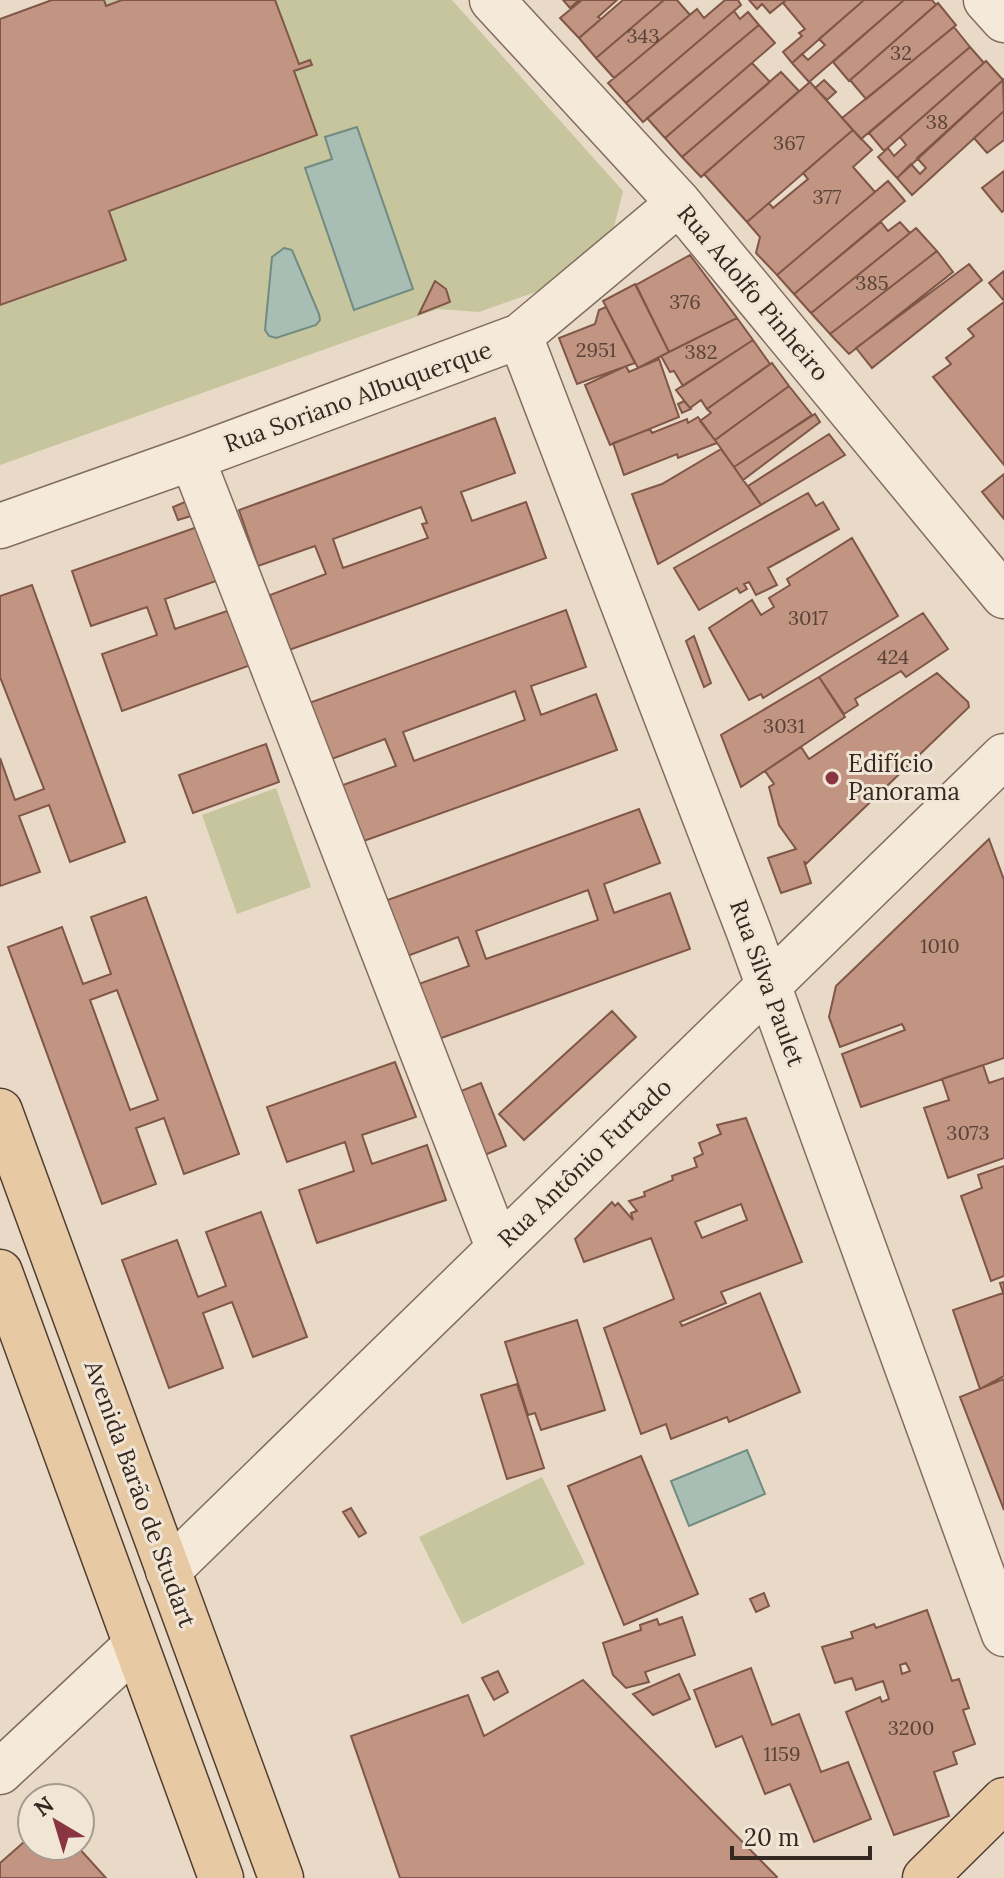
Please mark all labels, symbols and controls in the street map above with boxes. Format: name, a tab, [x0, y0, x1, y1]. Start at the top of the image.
house number: 343	[626, 23, 660, 48]
house number: 32	[890, 40, 912, 65]
house number: 38	[926, 109, 948, 134]
house number: 367	[773, 130, 805, 155]
house number: 377	[812, 184, 842, 209]
street label: Rua Adolfo Pinheiro	[671, 198, 836, 387]
house number: 385	[855, 270, 889, 295]
house number: 376	[669, 289, 701, 314]
street label: Rua Soriano Albuquerque	[220, 334, 496, 459]
house number: 2951	[576, 337, 616, 362]
house number: 382	[684, 339, 718, 364]
house number: 3017	[788, 605, 828, 630]
house number: 424	[877, 644, 909, 669]
house number: 3031	[763, 713, 805, 738]
place label: Edifício Panorama	[848, 748, 960, 807]
marker: Edifício Panorama	[823, 769, 841, 787]
street label: Rua Silva Paulet	[723, 895, 812, 1071]
house number: 1010	[920, 933, 960, 958]
street label: Rua Antônio Furtado	[491, 1071, 678, 1254]
house number: 3073	[946, 1120, 990, 1145]
street label: Avenida Barão de Studart	[77, 1355, 203, 1632]
house number: 3200	[888, 1715, 934, 1740]
house number: 1159	[763, 1741, 801, 1766]
north arrow	[16, 1782, 96, 1862]
text: N	[28, 1790, 59, 1823]
scale bar	[732, 1810, 870, 1860]
text: 20 m	[744, 1822, 800, 1853]

